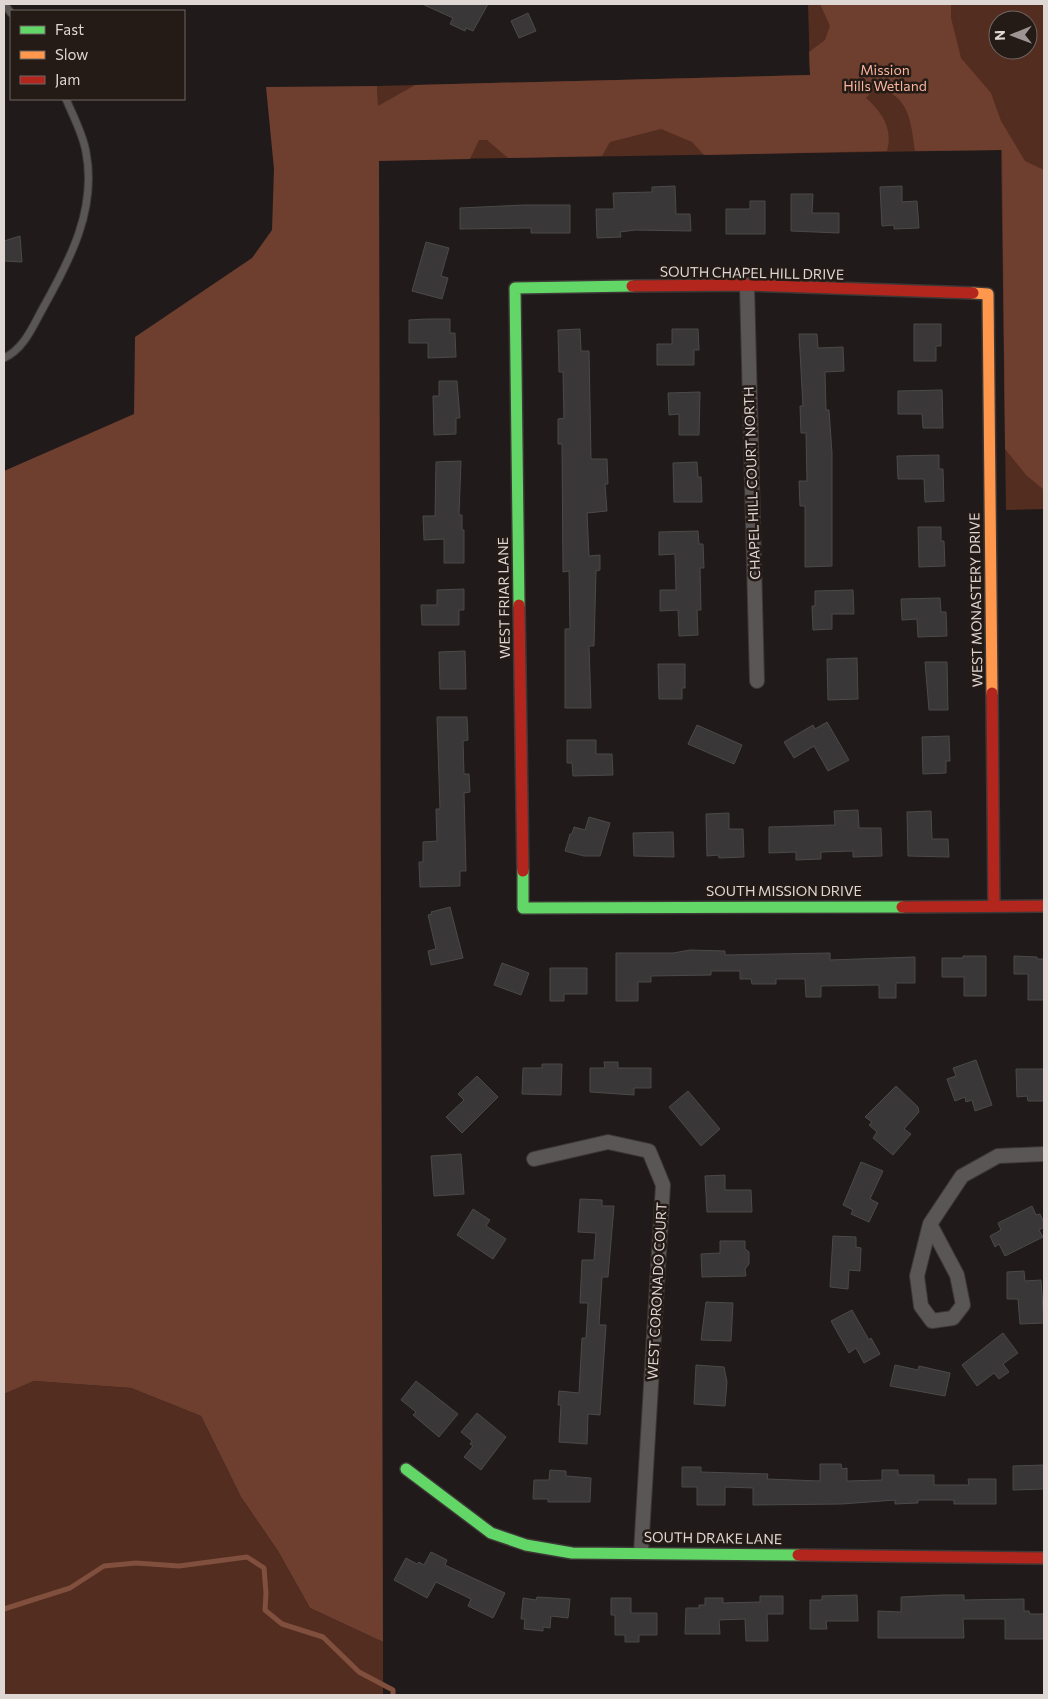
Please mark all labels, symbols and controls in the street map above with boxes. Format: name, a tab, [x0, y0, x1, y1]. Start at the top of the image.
legend	[10, 10, 185, 100]
north arrow	[988, 10, 1038, 60]
text: Fast	[55, 20, 84, 38]
text: N	[991, 30, 1008, 41]
text: Slow	[55, 45, 88, 63]
park label: Mission Hills Wetland	[843, 61, 927, 94]
text: Jam	[55, 70, 80, 88]
street label: SOUTH CHAPEL HILL DRIVE	[660, 262, 844, 283]
street label: CHAPEL HILL COURT NORTH	[740, 386, 763, 580]
street label: WEST MONASTERY DRIVE	[965, 513, 986, 688]
street label: WEST FRIAR LANE	[494, 537, 513, 659]
street label: SOUTH MISSION DRIVE	[706, 882, 862, 899]
street label: WEST CORONADO COURT	[643, 1202, 670, 1380]
street label: SOUTH DRAKE LANE	[644, 1528, 782, 1547]

